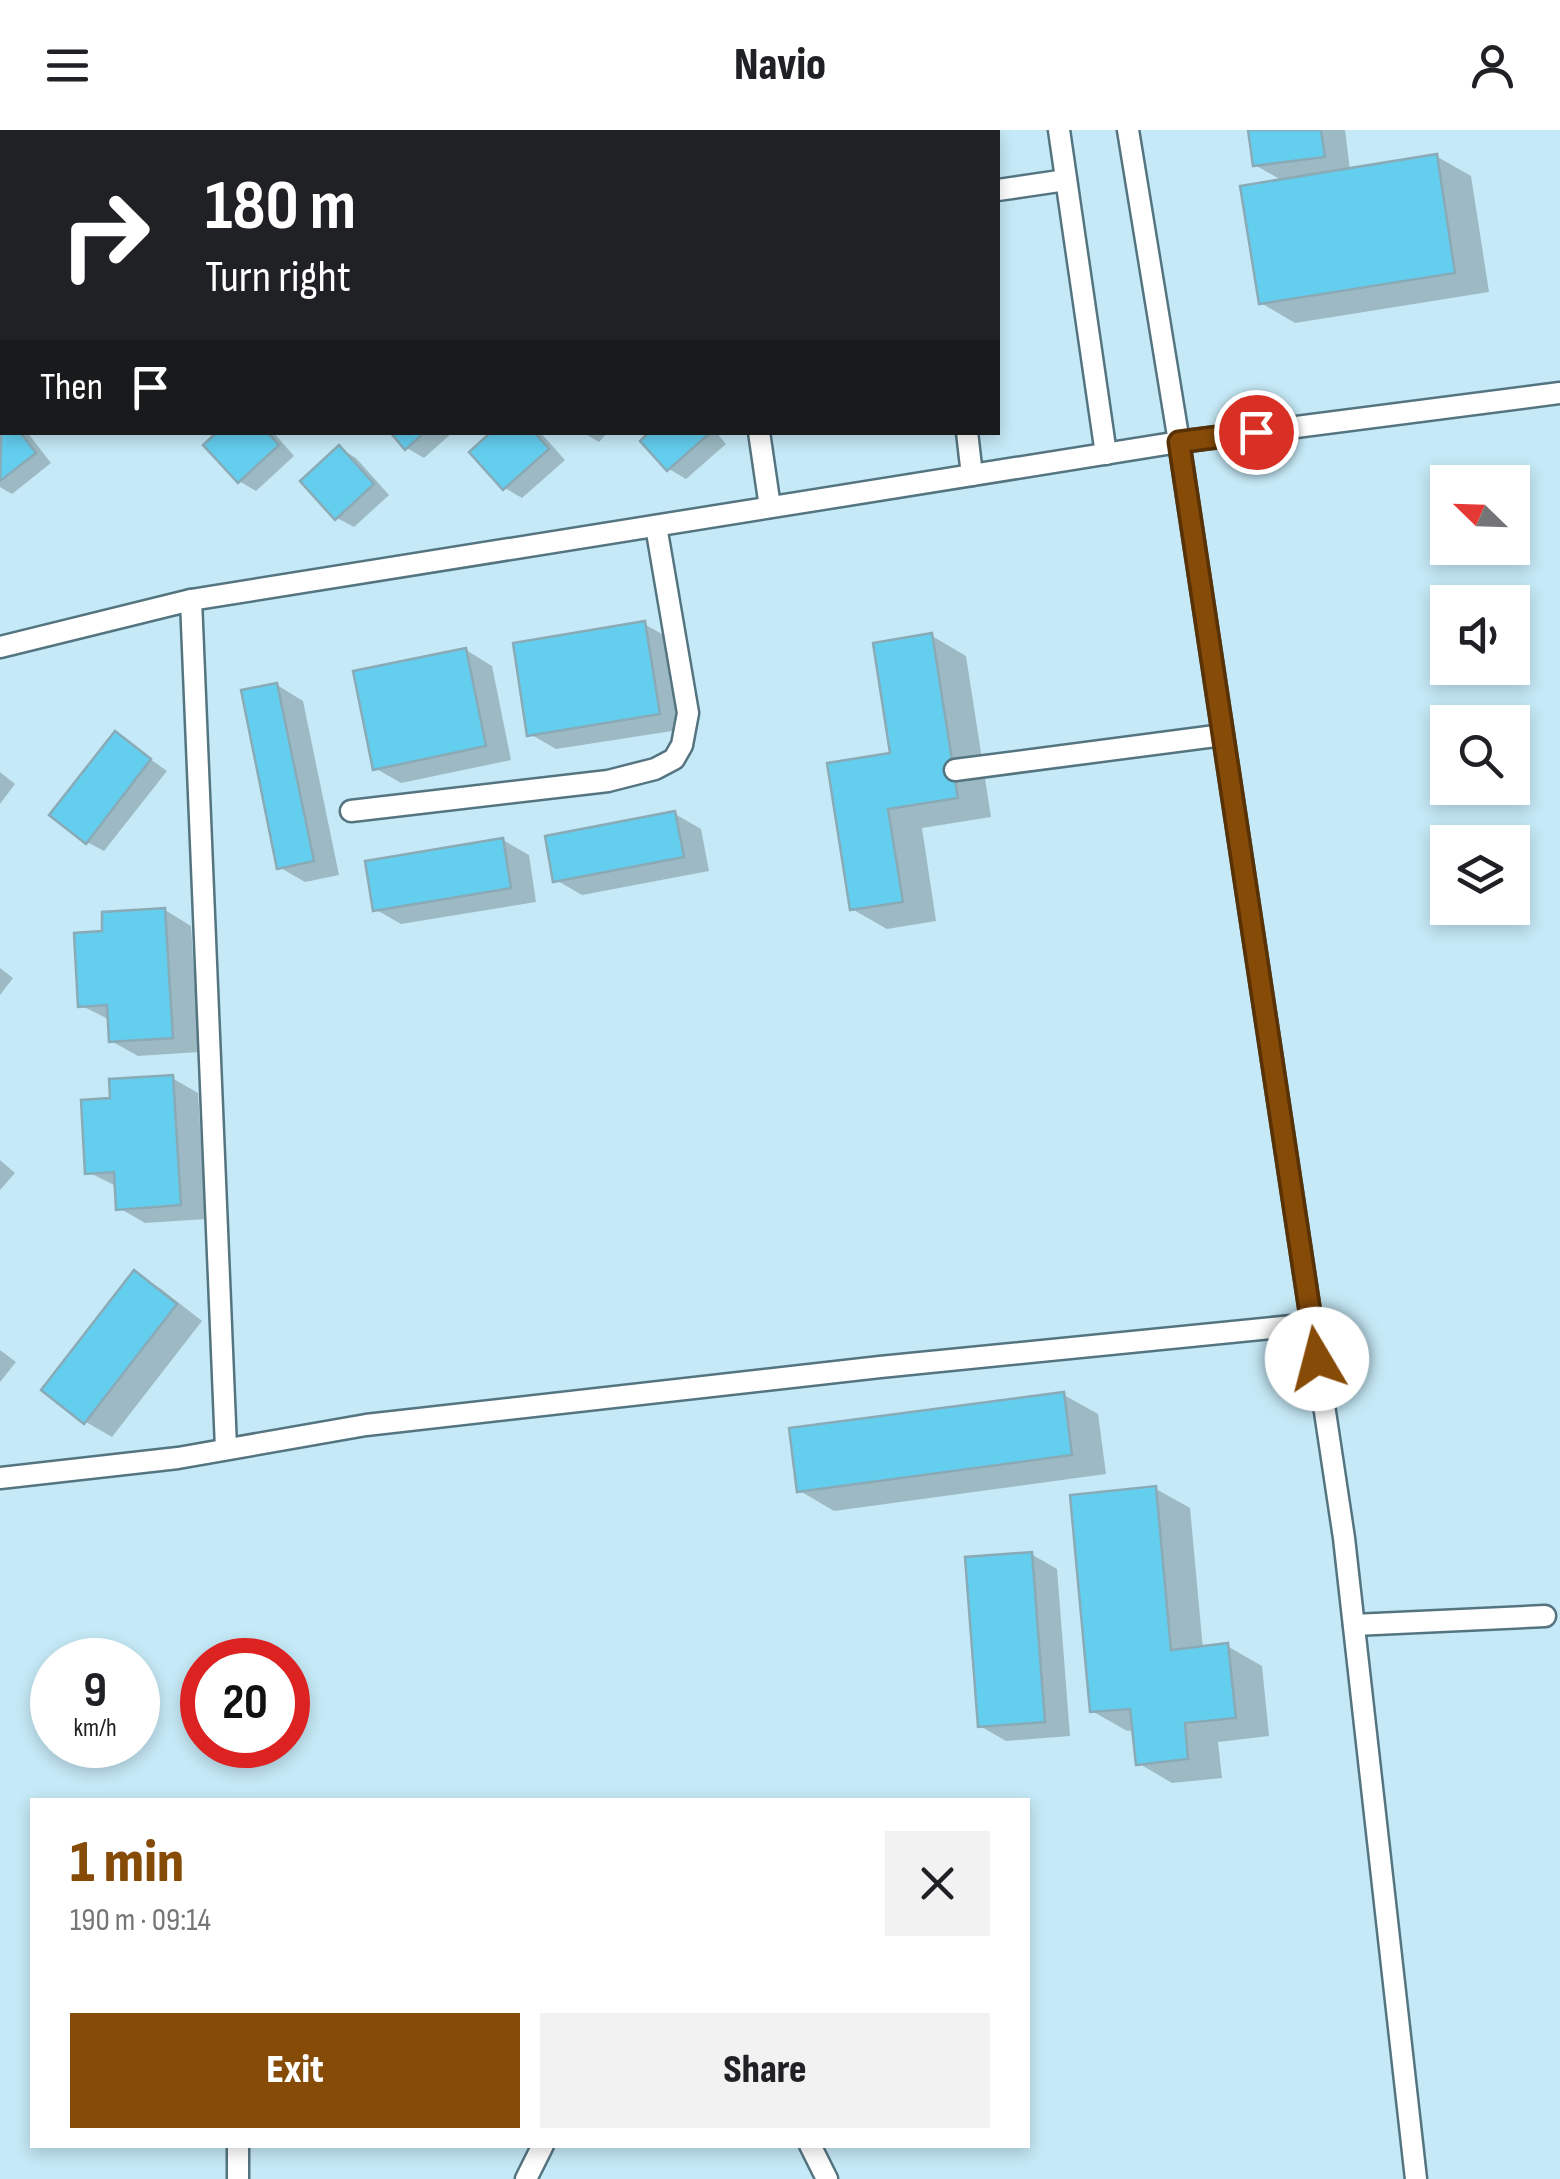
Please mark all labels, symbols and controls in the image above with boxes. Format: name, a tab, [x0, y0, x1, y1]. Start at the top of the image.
icon: menu	[40, 38, 95, 93]
text: Navio	[734, 38, 826, 93]
icon: person	[1465, 38, 1520, 93]
text: 180 m	[205, 165, 356, 249]
icon: right	[40, 170, 170, 300]
text: Turn right	[205, 250, 351, 305]
icon: arrive	[123, 360, 178, 415]
text: Then	[40, 365, 103, 410]
pin	[1214, 390, 1299, 475]
icon: arrive	[1229, 405, 1284, 460]
north arrow	[1430, 465, 1530, 565]
map controls	[1430, 465, 1530, 925]
button: sound	[1430, 585, 1530, 685]
button: search	[1430, 705, 1530, 805]
button: layers	[1430, 825, 1530, 925]
position arrow	[1265, 1307, 1369, 1411]
speed limit sign: 20	[180, 1638, 310, 1768]
text: 9	[83, 1661, 107, 1721]
text: km/h	[73, 1713, 117, 1744]
text: 1 min	[70, 1827, 184, 1899]
button: close	[885, 1831, 990, 1936]
text: 190 m · 09:14	[70, 1901, 211, 1940]
button: Exit	[70, 2013, 520, 2128]
button: Share	[540, 2013, 990, 2128]

